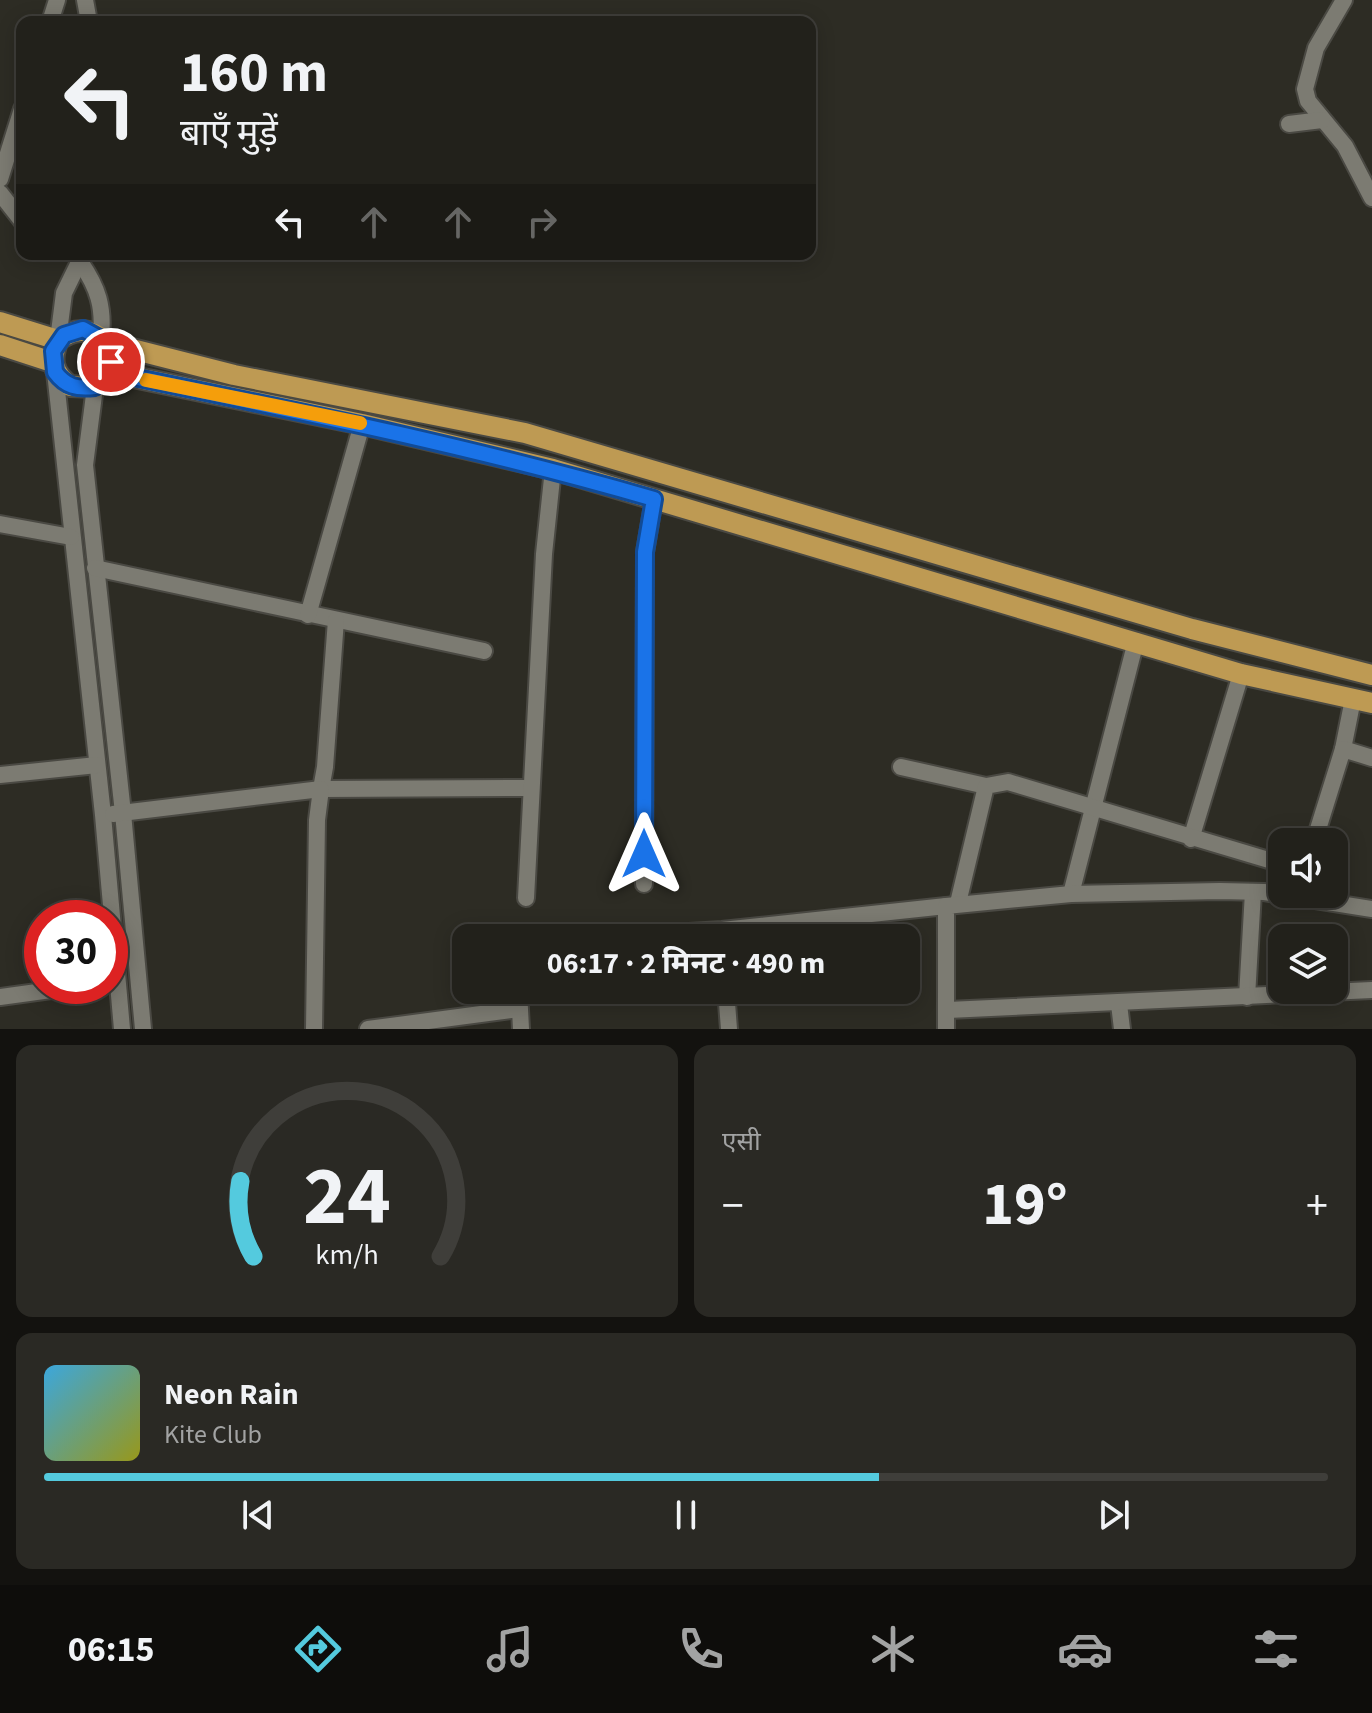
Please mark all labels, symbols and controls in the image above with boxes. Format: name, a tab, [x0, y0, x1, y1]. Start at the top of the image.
text: 160 m	[180, 34, 328, 113]
icon: left	[48, 48, 152, 152]
text: बाएँ मुड़ें	[180, 108, 278, 159]
icon: left	[268, 200, 312, 244]
icon: ahead	[352, 200, 396, 244]
icon: ahead	[436, 200, 480, 244]
icon: right	[520, 200, 564, 244]
pin	[77, 328, 145, 396]
icon: arrive	[89, 340, 133, 384]
position arrow	[602, 812, 686, 896]
map controls	[1268, 828, 1348, 1004]
button: sound	[1268, 828, 1348, 908]
speed limit sign: 30	[24, 900, 128, 1004]
button: layers	[1268, 924, 1348, 1004]
text: 06:17 · 2 मिनट · 490 m	[547, 942, 825, 985]
text: एसी	[722, 1123, 761, 1160]
text: 24	[303, 1138, 391, 1256]
text: 19°	[982, 1163, 1068, 1248]
text: −	[722, 1175, 744, 1238]
text: +	[1306, 1175, 1328, 1238]
text: km/h	[315, 1235, 379, 1275]
text: Neon Rain	[164, 1373, 299, 1416]
text: Kite Club	[164, 1416, 262, 1453]
icon: previous	[236, 1493, 280, 1537]
icon: pause	[664, 1493, 708, 1537]
icon: next	[1092, 1493, 1136, 1537]
icon: directions	[290, 1621, 346, 1677]
icon: music	[482, 1621, 538, 1677]
icon: phone	[673, 1621, 729, 1677]
icon: climate	[865, 1621, 921, 1677]
icon: car	[1057, 1621, 1113, 1677]
icon: filters	[1248, 1621, 1304, 1677]
text: 06:15	[68, 1624, 155, 1675]

